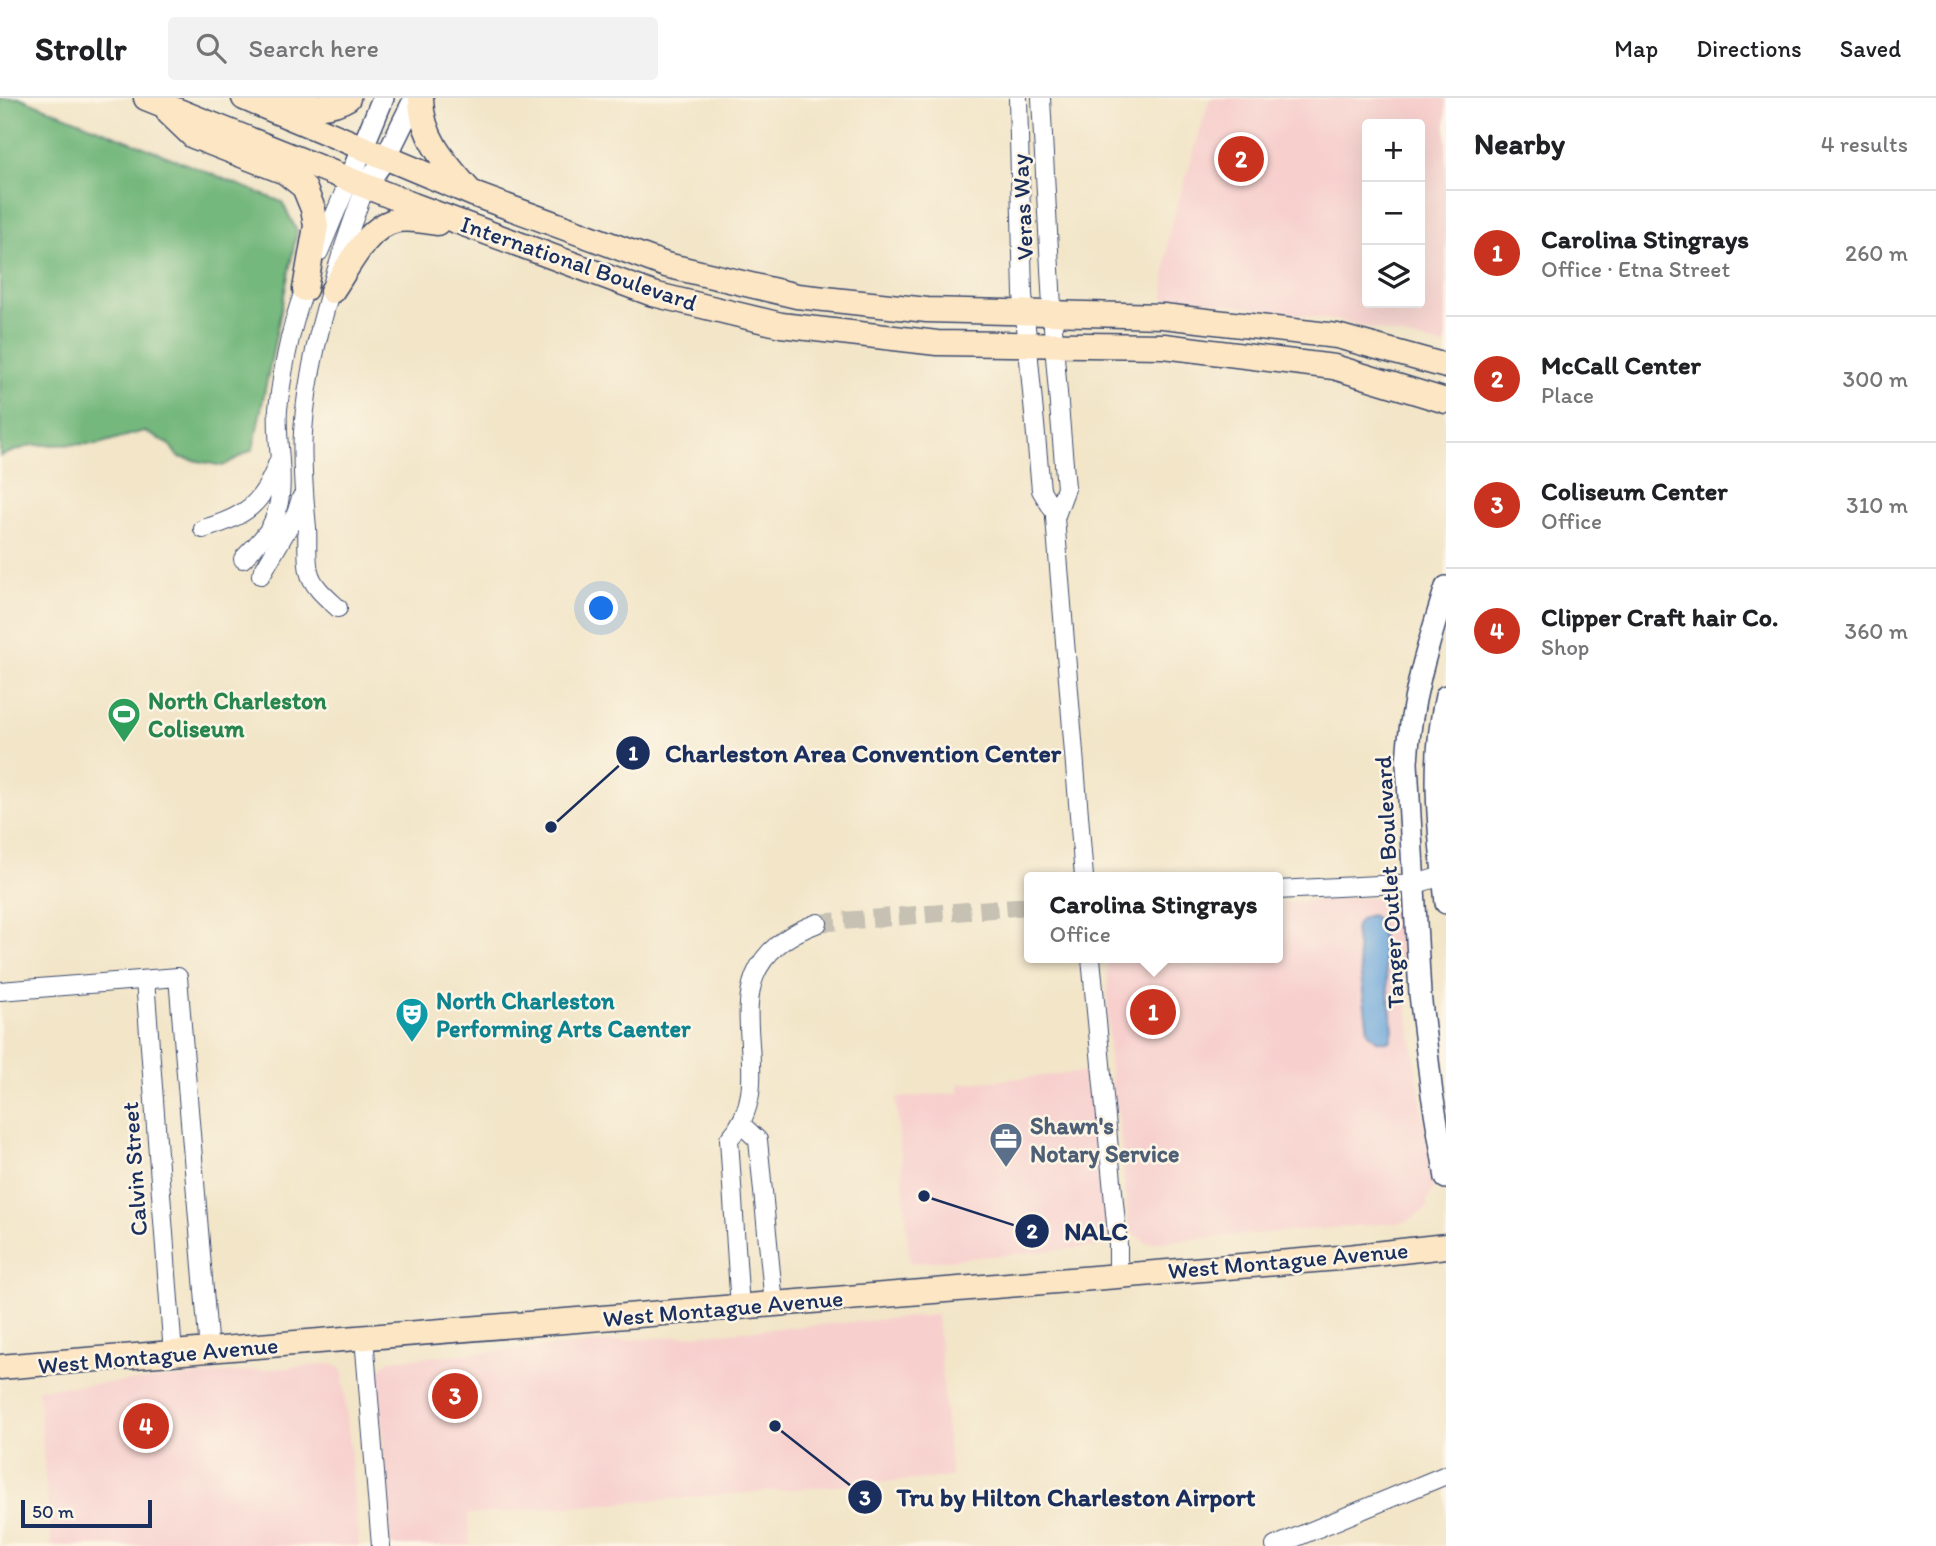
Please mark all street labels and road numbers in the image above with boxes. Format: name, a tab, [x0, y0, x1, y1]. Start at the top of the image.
street label: Veras Way	[1005, 152, 1039, 261]
street label: International Boulevard	[457, 209, 701, 317]
street label: Tanger Outlet Boulevard	[1368, 755, 1410, 1009]
street label: Calvin Street	[115, 1101, 153, 1237]
street label: West Montague Avenue	[1166, 1235, 1410, 1285]
street label: West Montague Avenue	[601, 1283, 845, 1333]
street label: West Montague Avenue	[36, 1330, 280, 1380]

